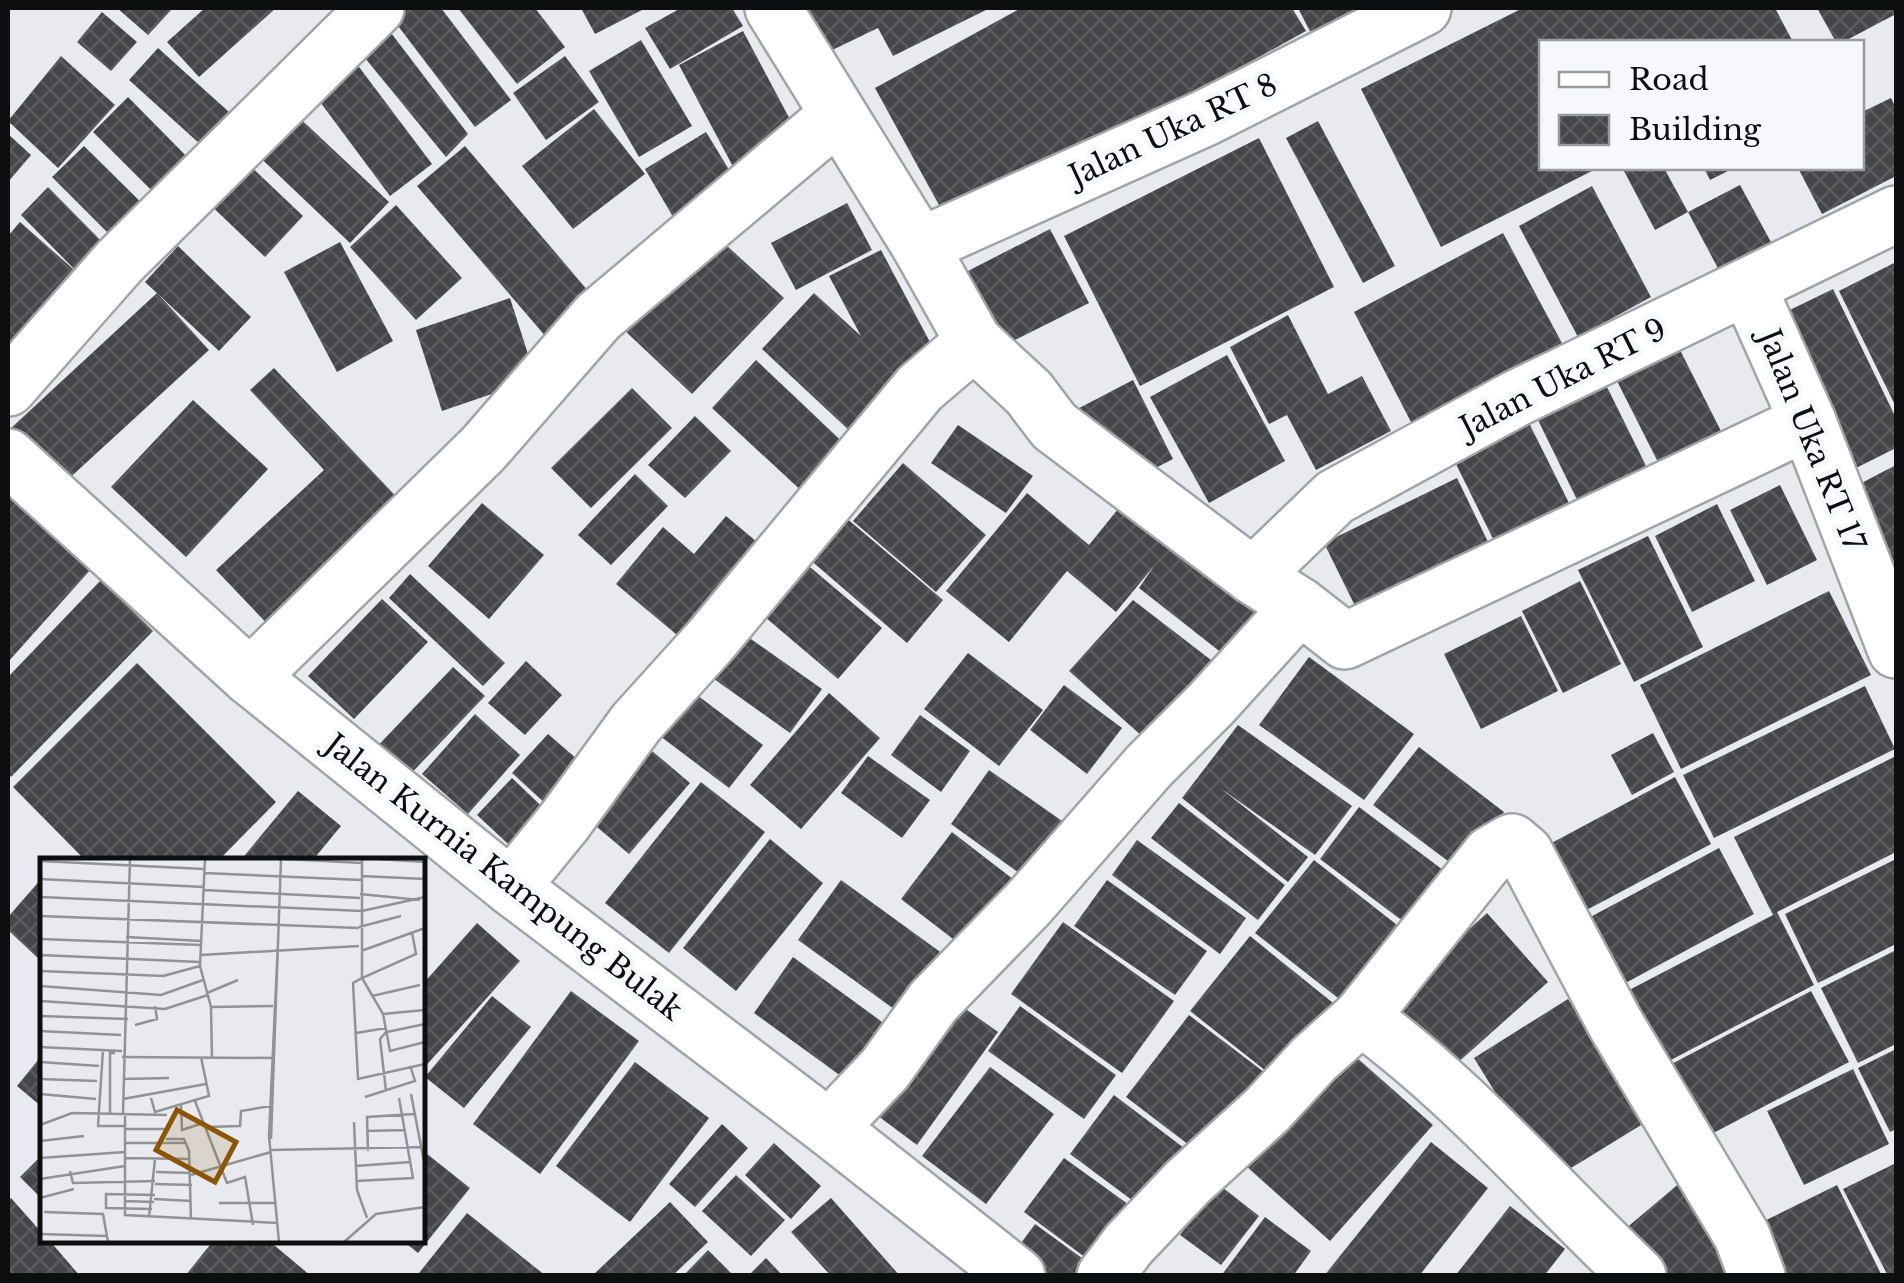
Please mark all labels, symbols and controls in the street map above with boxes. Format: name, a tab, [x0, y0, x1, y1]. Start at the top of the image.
legend	[1539, 40, 1864, 170]
text: Road	[1629, 61, 1709, 98]
street label: Jalan Uka RT 8	[1059, 66, 1283, 196]
text: Building	[1629, 111, 1762, 148]
street label: Jalan Uka RT 9	[1450, 310, 1672, 448]
street label: Jalan Uka RT 17	[1749, 320, 1874, 557]
street label: Jalan Kurnia Kampung Bulak	[315, 723, 691, 1028]
inset map	[40, 858, 425, 1243]

